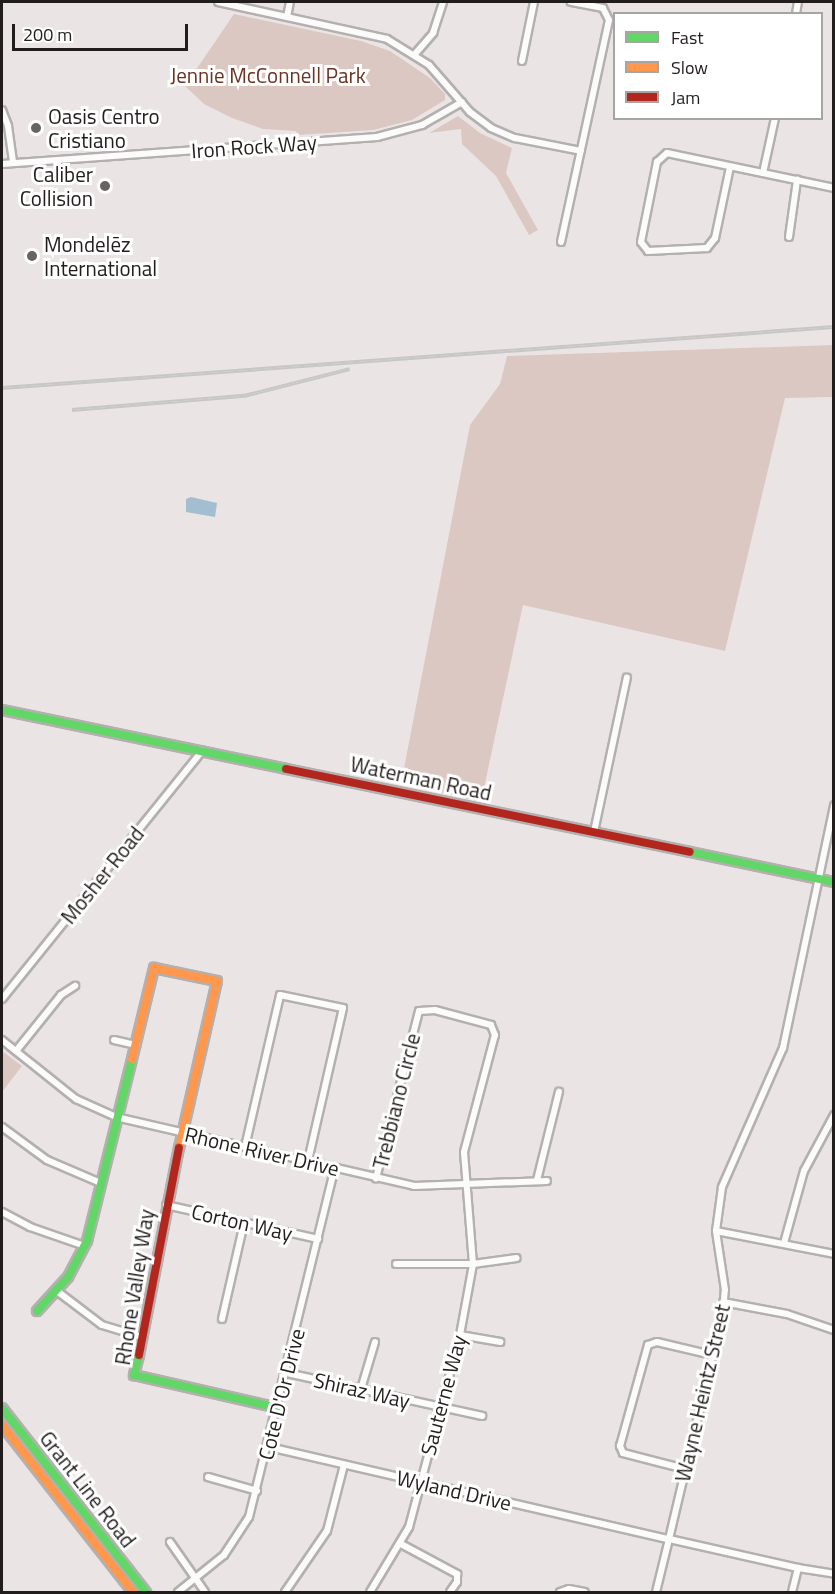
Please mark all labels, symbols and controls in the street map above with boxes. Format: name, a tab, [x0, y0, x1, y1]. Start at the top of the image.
scale bar	[15, 12, 190, 50]
legend	[613, 12, 823, 120]
text: 200 m	[23, 21, 72, 48]
text: Fast	[671, 24, 704, 51]
text: Slow	[671, 54, 708, 81]
park label: Jennie McConnell Park	[170, 62, 366, 88]
text: Jam	[671, 84, 700, 111]
place label: Oasis Centro Cristiano	[48, 103, 160, 153]
marker: Oasis Centro Cristiano	[29, 121, 43, 135]
street label: Iron Rock Way	[190, 129, 318, 163]
place label: Caliber Collision	[20, 161, 93, 211]
marker: Caliber Collision	[98, 179, 112, 193]
place label: Mondelēz International	[44, 231, 157, 281]
marker: Mondelēz International	[25, 249, 39, 263]
street label: Waterman Road	[348, 751, 494, 805]
street label: Mosher Road	[55, 821, 149, 929]
street label: Trebbiano Circle	[367, 1031, 425, 1171]
street label: Rhone River Drive	[182, 1121, 342, 1181]
street label: Corton Way	[189, 1198, 295, 1246]
street label: Rhone Valley Way	[109, 1207, 159, 1367]
street label: Wayne Heintz Street	[669, 1302, 735, 1484]
street label: Cote D'Or Drive	[253, 1326, 309, 1462]
street label: Sauterne Way	[415, 1332, 471, 1458]
street label: Shiraz Way	[311, 1367, 413, 1413]
street label: Grant Line Road	[35, 1426, 141, 1552]
street label: Wyland Drive	[394, 1465, 514, 1515]

